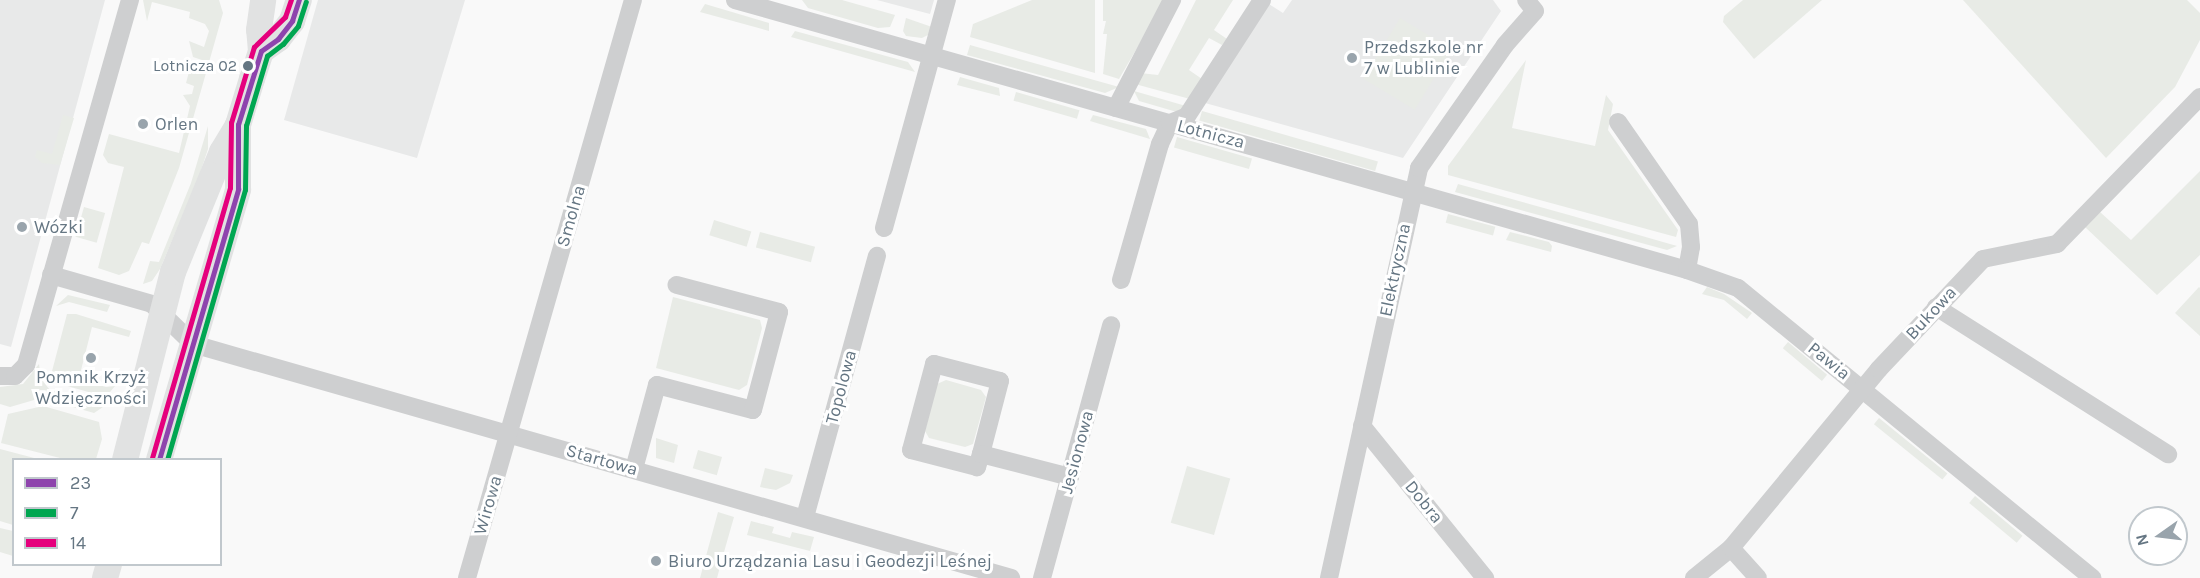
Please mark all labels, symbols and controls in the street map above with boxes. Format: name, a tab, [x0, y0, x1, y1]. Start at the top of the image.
place label: Przedszkole nr 7 w Lublinie	[1364, 37, 1483, 80]
marker: Przedszkole nr 7 w Lublinie	[1345, 51, 1359, 65]
place label: Lotnicza 02	[153, 56, 237, 76]
marker: Lotnicza 02	[242, 60, 254, 72]
place label: Orlen	[155, 113, 198, 135]
street label: Lotnicza	[1175, 115, 1247, 153]
marker: Orlen	[136, 117, 150, 131]
street label: Smolna	[552, 183, 590, 249]
place label: Wózki	[34, 216, 83, 238]
marker: Wózki	[15, 220, 29, 234]
street label: Elektryczna	[1375, 221, 1415, 319]
street label: Bukowa	[1901, 282, 1961, 344]
street label: Pawia	[1803, 337, 1855, 385]
street label: Topolowa	[821, 348, 861, 426]
marker: Pomnik Krzyż Wdzięczności	[84, 351, 98, 365]
place label: Pomnik Krzyż Wdzięczności	[35, 367, 147, 410]
street label: Jesionowa	[1056, 408, 1098, 496]
street label: Startowa	[564, 439, 640, 481]
legend	[12, 458, 222, 566]
text: 23	[70, 472, 91, 494]
street label: Wirowa	[469, 473, 507, 537]
street label: Dobra	[1400, 476, 1448, 528]
text: 7	[70, 502, 78, 524]
north arrow	[2128, 506, 2188, 566]
text: 14	[70, 532, 86, 554]
text: N	[2131, 532, 2153, 548]
place label: Biuro Urządzania Lasu i Geodezji Leśnej	[668, 550, 992, 572]
marker: Biuro Urządzania Lasu i Geodezji Leśnej	[649, 554, 663, 568]

